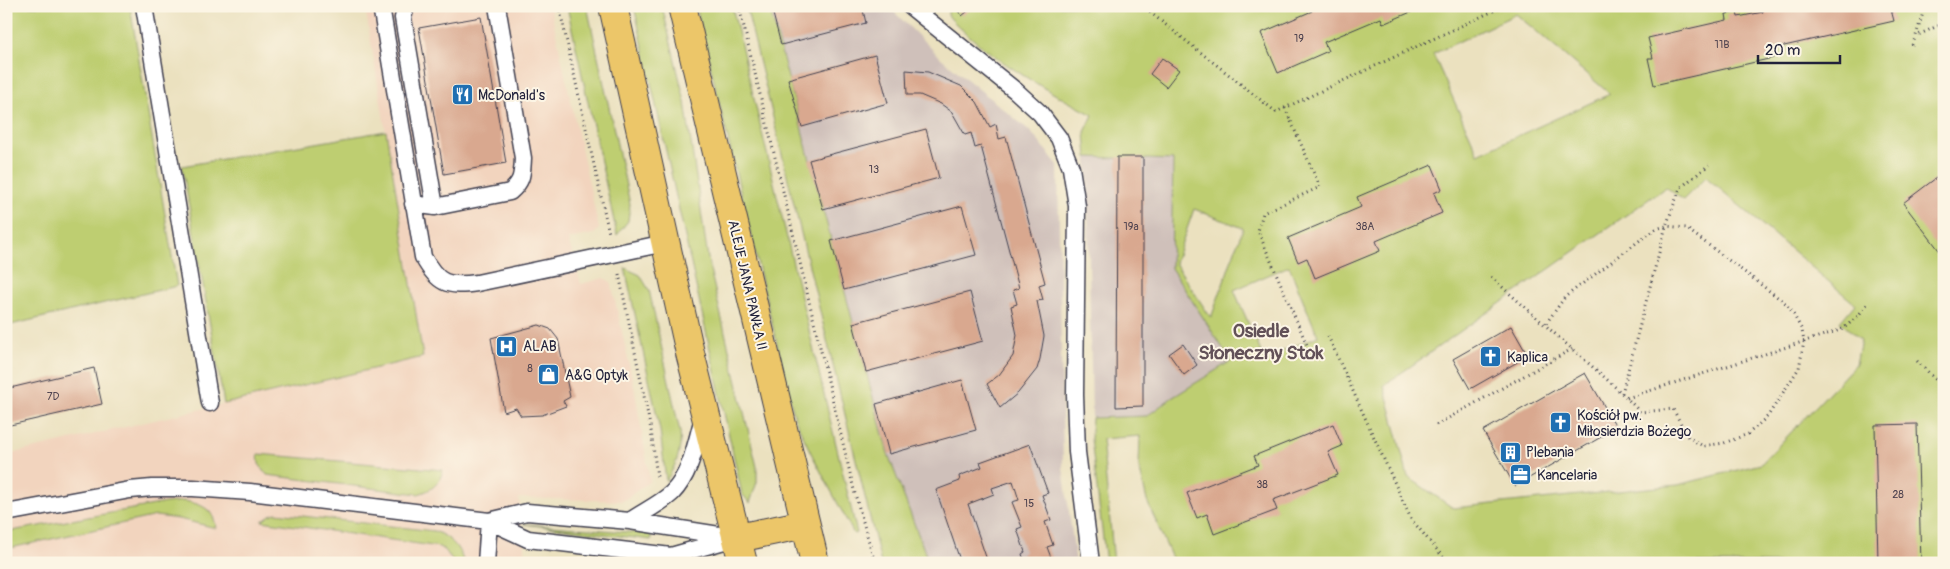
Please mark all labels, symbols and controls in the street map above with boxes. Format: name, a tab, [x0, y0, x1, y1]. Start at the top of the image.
house number: 19	[1294, 32, 1304, 45]
scale bar	[1758, 32, 1840, 64]
house number: 11B	[1715, 38, 1729, 51]
text: 20 m	[1765, 41, 1800, 60]
restaurant icon: McDonald's	[450, 83, 474, 107]
place label: McDonald's	[478, 87, 546, 104]
house number: 13	[869, 163, 879, 176]
street label: ALEJE JANA PAWŁA II	[724, 218, 771, 352]
house number: 19a	[1123, 220, 1139, 233]
house number: 38A	[1356, 220, 1374, 233]
district label: Osiedle Słoneczny Stok	[1199, 319, 1325, 365]
hospital icon: ALAB	[495, 334, 519, 358]
place label: ALAB	[523, 338, 557, 355]
church icon: Kaplica	[1479, 345, 1503, 369]
place label: Kaplica	[1507, 349, 1548, 366]
house number: 8	[527, 362, 533, 375]
shop icon: A&G Optyk	[537, 363, 561, 387]
place label: A&G Optyk	[565, 367, 628, 384]
house number: 7D	[47, 390, 59, 403]
place label: Kościół pw. Miłosierdzia Bożego	[1577, 407, 1692, 440]
church icon: Kościół pw. Miłosierdzia Bożego	[1549, 411, 1573, 435]
building icon: Plebania	[1498, 440, 1522, 464]
place label: Plebania	[1526, 444, 1574, 461]
office icon: Kancelaria	[1509, 463, 1533, 487]
place label: Kancelaria	[1537, 467, 1597, 484]
house number: 38	[1256, 478, 1268, 491]
house number: 28	[1892, 488, 1904, 501]
house number: 15	[1024, 497, 1034, 510]

